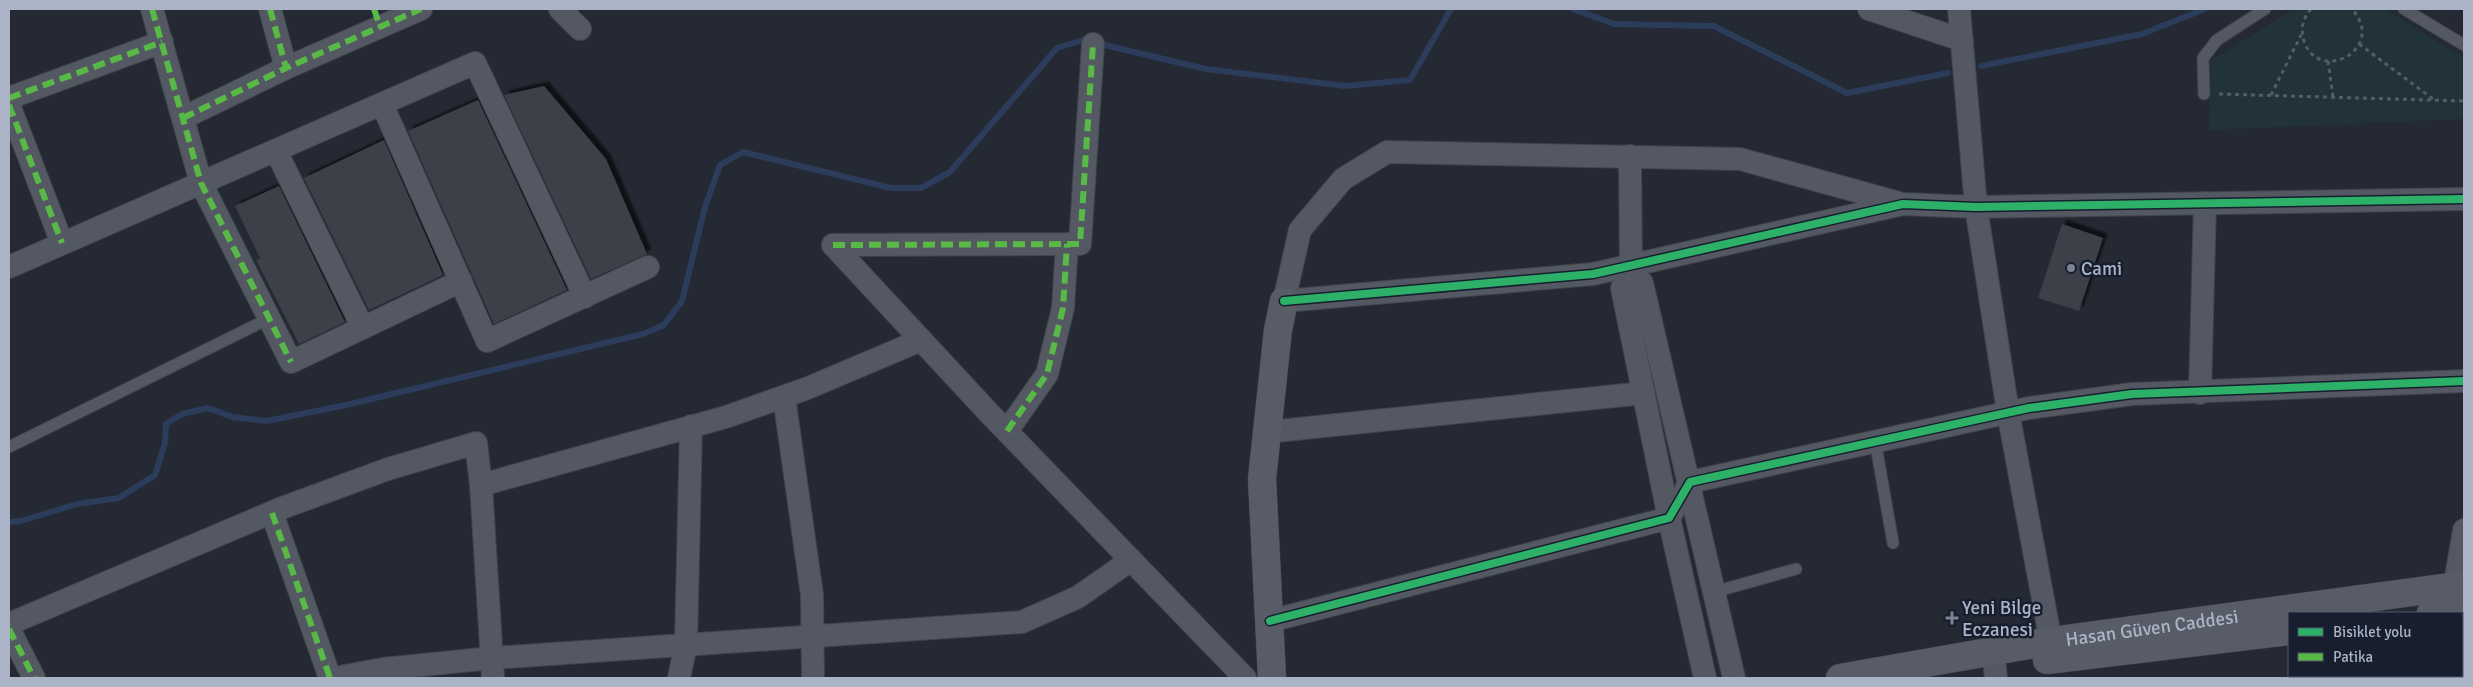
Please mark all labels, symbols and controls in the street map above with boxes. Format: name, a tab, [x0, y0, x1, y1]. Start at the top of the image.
place label: Cami	[2081, 257, 2122, 281]
marker: Cami	[2065, 262, 2077, 274]
place label: Yeni Bilge Eczanesi	[1962, 596, 2041, 642]
street label: Hasan Güven Caddesi	[2064, 605, 2240, 652]
marker: Yeni Bilge Eczanesi	[1946, 612, 1958, 624]
legend	[2288, 612, 2463, 677]
text: Bisiklet yolu	[2333, 623, 2411, 641]
text: Patika	[2333, 648, 2373, 666]

